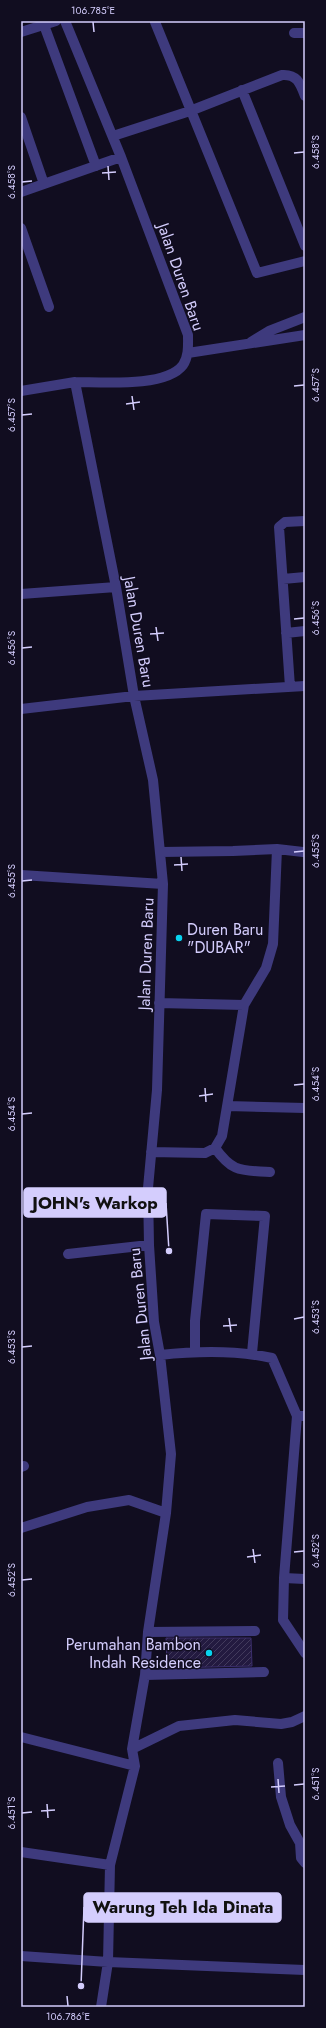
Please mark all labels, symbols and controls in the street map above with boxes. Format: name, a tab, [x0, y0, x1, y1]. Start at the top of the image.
text: 106.785°E	[71, 3, 115, 18]
text: 6.458°S	[308, 135, 323, 169]
text: 6.458°S	[4, 165, 19, 199]
street label: Jalan Duren Baru	[151, 218, 210, 334]
text: 6.457°S	[308, 368, 323, 402]
text: 6.457°S	[4, 398, 19, 432]
street label: Jalan Duren Baru	[118, 573, 160, 689]
text: 6.456°S	[308, 600, 323, 635]
text: 6.456°S	[4, 630, 19, 665]
text: 6.455°S	[308, 833, 323, 868]
text: 6.455°S	[4, 863, 19, 898]
street label: Jalan Duren Baru	[132, 897, 159, 1013]
place label: Duren Baru "DUBAR"	[187, 918, 263, 959]
marker: Duren Baru "DUBAR"	[174, 933, 184, 943]
text: 6.454°S	[308, 1066, 323, 1101]
text: 6.454°S	[4, 1096, 19, 1131]
callout: JOHN's Warkop	[24, 1188, 166, 1217]
text: JOHN's Warkop	[29, 1191, 158, 1215]
street label: Jalan Duren Baru	[123, 1247, 158, 1363]
text: 6.453°S	[308, 1300, 323, 1334]
text: 6.453°S	[4, 1330, 19, 1364]
text: 6.452°S	[308, 1533, 323, 1568]
text: 6.452°S	[4, 1562, 19, 1597]
place label: Perumahan Bambon Indah Residence	[66, 1633, 201, 1674]
marker: Perumahan Bambon Indah Residence	[204, 1648, 214, 1658]
text: 6.451°S	[308, 1767, 323, 1801]
text: 6.451°S	[4, 1796, 19, 1830]
callout: Warung Teh Ida Dinata	[84, 1893, 281, 1922]
text: Warung Teh Ida Dinata	[93, 1895, 273, 1919]
text: 106.786°E	[46, 2009, 90, 2024]

